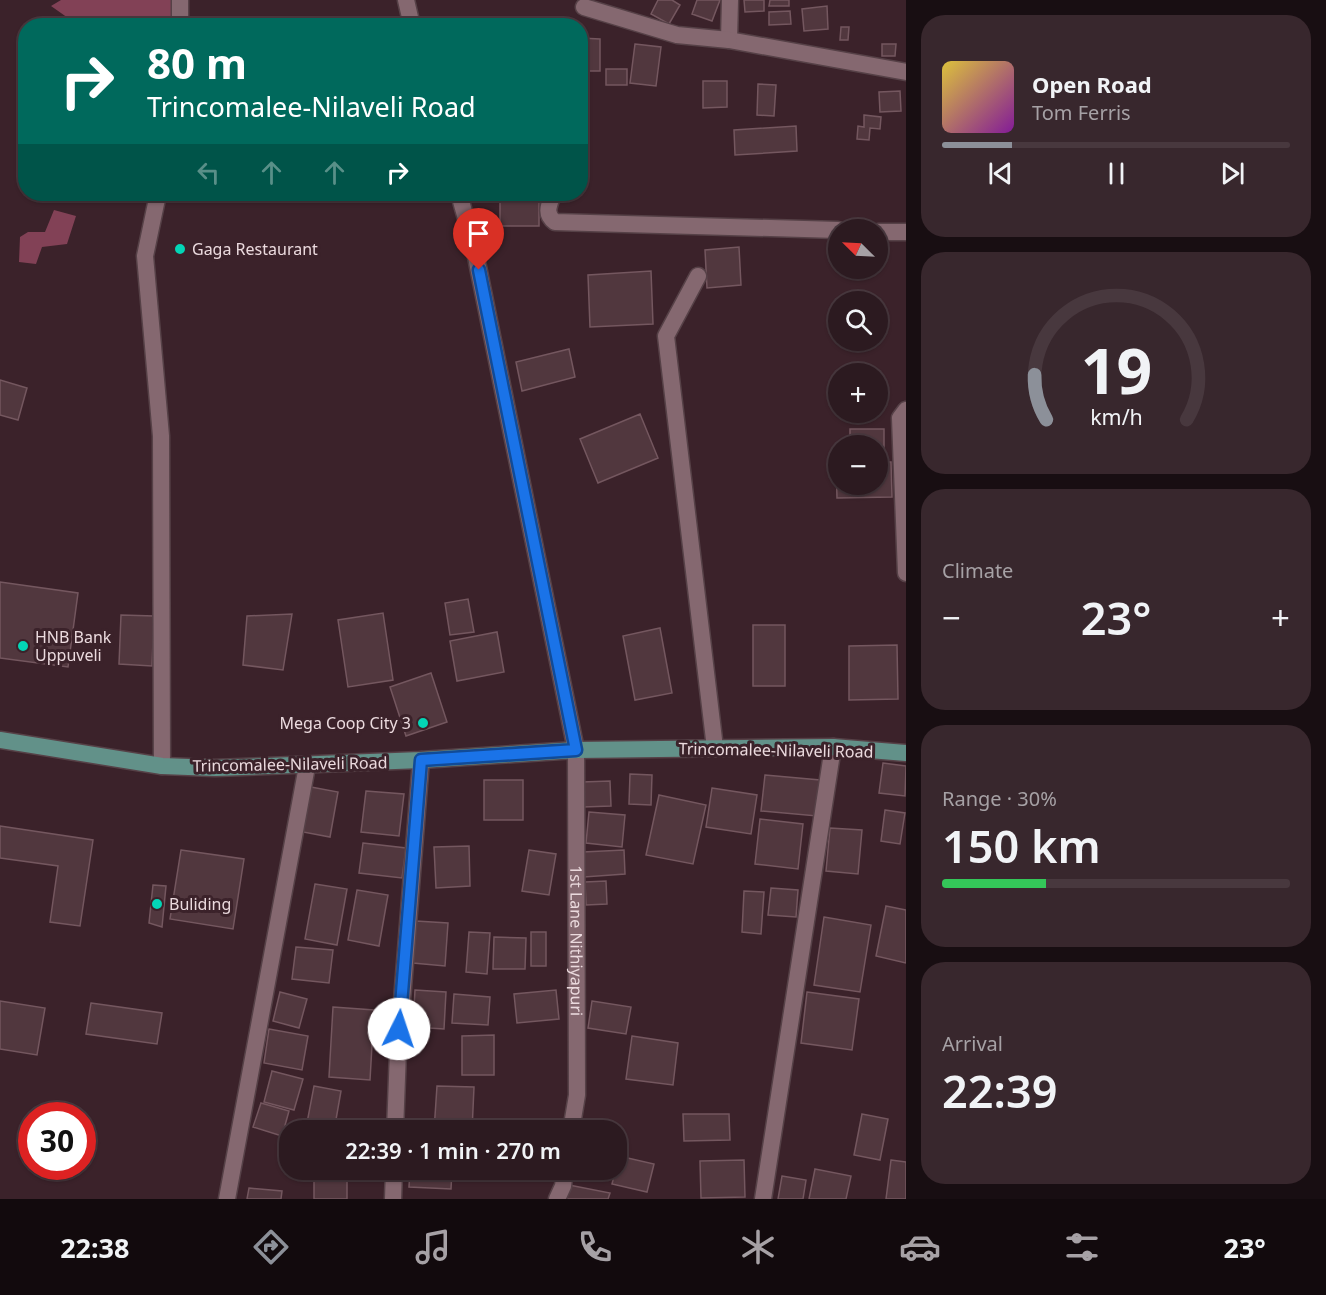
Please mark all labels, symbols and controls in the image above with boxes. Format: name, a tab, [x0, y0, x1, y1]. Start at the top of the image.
text: 80 m	[147, 34, 247, 91]
icon: right	[48, 42, 126, 120]
text: Open Road	[1032, 69, 1152, 99]
text: Trincomalee-Nilaveli Road	[147, 88, 476, 125]
text: Tom Ferris	[1032, 99, 1131, 126]
icon: left	[192, 156, 225, 189]
icon: ahead	[255, 156, 288, 189]
icon: ahead	[318, 156, 351, 189]
icon: right	[381, 156, 414, 189]
icon: previous	[984, 157, 1017, 190]
icon: pause	[1100, 157, 1133, 190]
icon: next	[1216, 157, 1249, 190]
pin	[453, 208, 504, 270]
icon: arrive	[462, 217, 495, 250]
north arrow	[828, 219, 888, 279]
map controls	[828, 219, 888, 495]
place label: Gaga Restaurant	[192, 238, 318, 260]
marker: Gaga Restaurant	[173, 242, 187, 256]
button: search	[828, 291, 888, 351]
text: 19	[1080, 327, 1152, 412]
button: +	[828, 363, 888, 423]
text: km/h	[1090, 402, 1142, 431]
button: −	[828, 435, 888, 495]
text: Climate	[942, 557, 1013, 584]
text: 23°	[1081, 587, 1151, 648]
text: −	[942, 595, 961, 640]
text: +	[1271, 595, 1290, 640]
place label: HNB Bank Uppuveli	[35, 626, 112, 666]
marker: HNB Bank Uppuveli	[16, 639, 30, 653]
place label: Mega Coop City 3	[280, 712, 411, 734]
marker: Mega Coop City 3	[416, 716, 430, 730]
street label: Trincomalee-Nilaveli Road	[678, 737, 874, 763]
street label: Trincomalee-Nilaveli Road	[192, 751, 388, 777]
text: Range · 30%	[942, 785, 1057, 812]
text: 150 km	[942, 815, 1101, 876]
street label: 1st Lane Nithiyapuri	[565, 865, 588, 1016]
place label: Buliding	[169, 893, 231, 915]
marker: Buliding	[150, 897, 164, 911]
position arrow	[367, 997, 431, 1061]
text: Arrival	[942, 1030, 1003, 1057]
text: 22:39	[942, 1060, 1057, 1121]
speed limit sign: 30	[18, 1102, 96, 1180]
text: 22:39 · 1 min · 270 m	[345, 1135, 561, 1165]
icon: directions	[250, 1226, 292, 1268]
icon: music	[412, 1226, 454, 1268]
icon: phone	[574, 1226, 616, 1268]
icon: climate	[737, 1226, 779, 1268]
icon: car	[899, 1226, 941, 1268]
icon: filters	[1061, 1226, 1103, 1268]
text: 22:38	[60, 1229, 130, 1266]
text: 23°	[1223, 1229, 1266, 1266]

